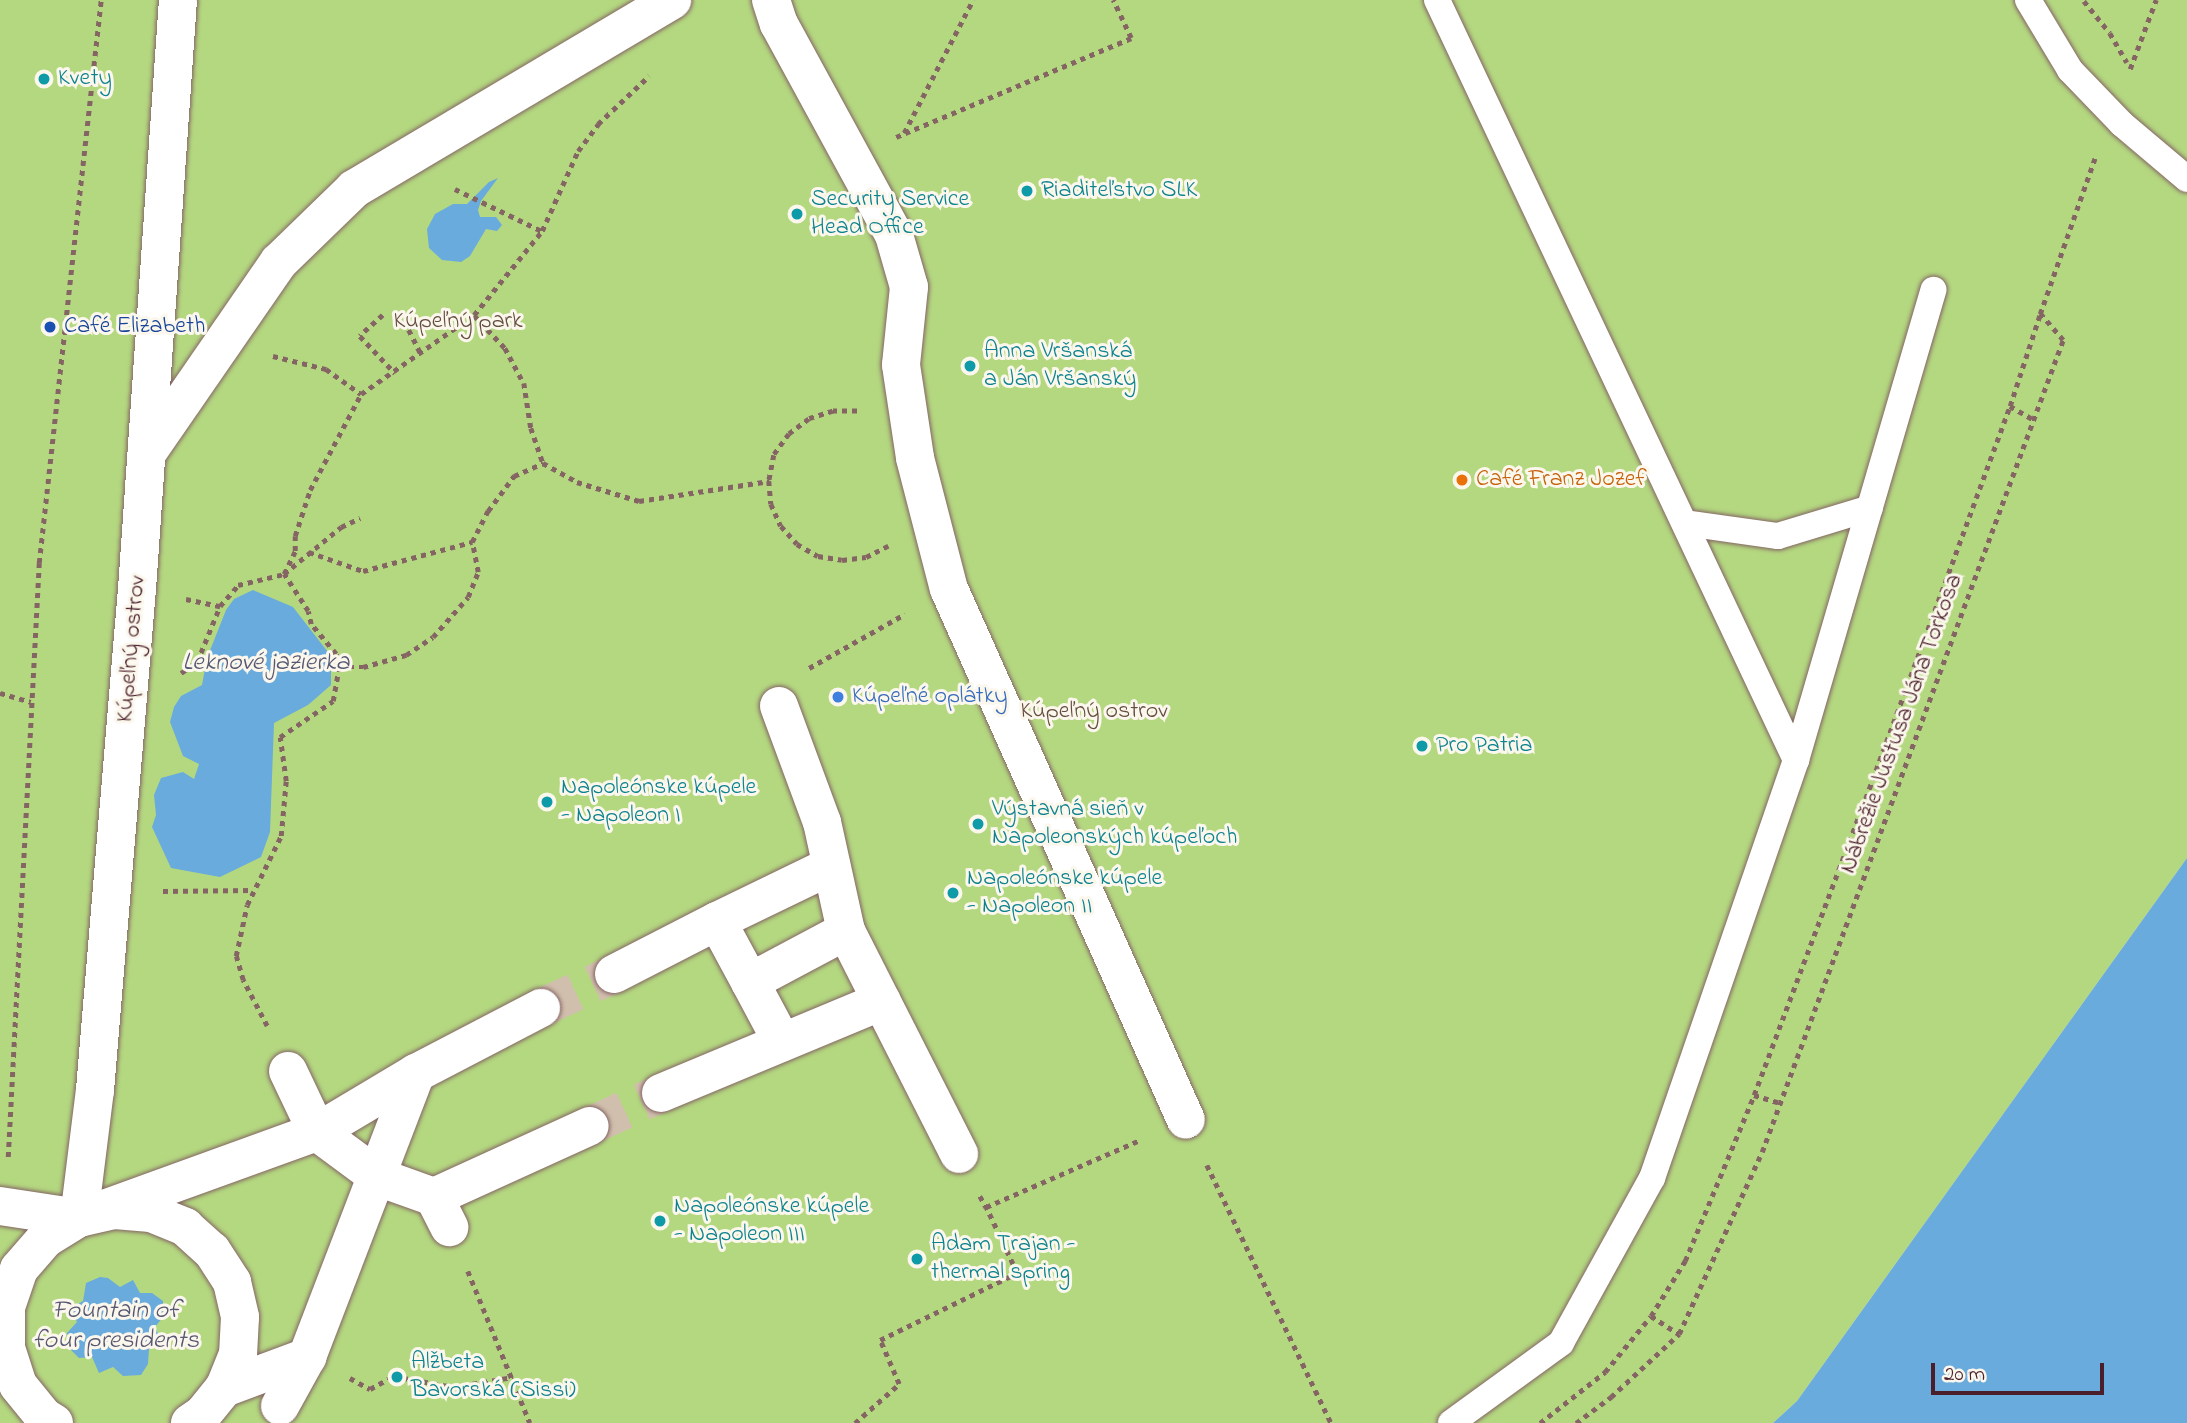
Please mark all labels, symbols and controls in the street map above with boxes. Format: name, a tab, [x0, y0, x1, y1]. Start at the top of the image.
place label: Kvety	[58, 65, 112, 93]
marker: Kvety	[36, 71, 52, 87]
place label: Riaditeľstvo SLK	[1041, 177, 1197, 205]
marker: Riaditeľstvo SLK	[1019, 183, 1035, 199]
place label: Security Service Head Office	[811, 186, 969, 242]
marker: Security Service Head Office	[789, 206, 805, 222]
park label: Kúpeľný park	[393, 308, 523, 336]
place label: Café Elizabeth	[64, 313, 205, 341]
marker: Café Elizabeth	[42, 319, 58, 335]
place label: Anna Vršanská a Ján Vršanský	[984, 338, 1136, 394]
marker: Anna Vršanská a Ján Vršanský	[962, 358, 978, 374]
place label: Café Franz Jozef	[1476, 466, 1647, 494]
marker: Café Franz Jozef	[1454, 472, 1470, 488]
street label: Nábrežie Justusa Jána Torkosa	[1834, 570, 1970, 878]
street label: Kúpeľný ostrov	[111, 574, 153, 724]
water label: Leknové jazierka	[182, 648, 350, 680]
place label: Kúpeľné oplátky	[852, 683, 1007, 711]
marker: Kúpeľné oplátky	[830, 689, 846, 705]
park label: Kúpeľný ostrov	[1020, 698, 1168, 726]
place label: Pro Patria	[1436, 732, 1533, 760]
marker: Pro Patria	[1414, 738, 1430, 754]
place label: Napoleónske kúpele - Napoleon I	[561, 774, 756, 830]
marker: Napoleónske kúpele - Napoleon I	[539, 794, 555, 810]
place label: Výstavná sieň v Napoleonských kúpeľoch	[992, 796, 1237, 852]
marker: Výstavná sieň v Napoleonských kúpeľoch	[970, 816, 986, 832]
place label: Napoleónske kúpele - Napoleon II	[967, 865, 1162, 921]
marker: Napoleónske kúpele - Napoleon II	[945, 885, 961, 901]
place label: Napoleónske kúpele - Napoleon III	[674, 1193, 869, 1249]
marker: Napoleónske kúpele - Napoleon III	[652, 1213, 668, 1229]
place label: Adam Trajan - thermal spring	[931, 1231, 1076, 1287]
marker: Adam Trajan - thermal spring	[909, 1251, 925, 1267]
water label: Fountain of four presidents	[33, 1296, 199, 1358]
place label: Alžbeta Bavorská (Sissi)	[411, 1349, 576, 1405]
scale bar	[1935, 1350, 2108, 1394]
text: 20 m	[1944, 1360, 1985, 1390]
marker: Alžbeta Bavorská (Sissi)	[389, 1369, 405, 1385]

